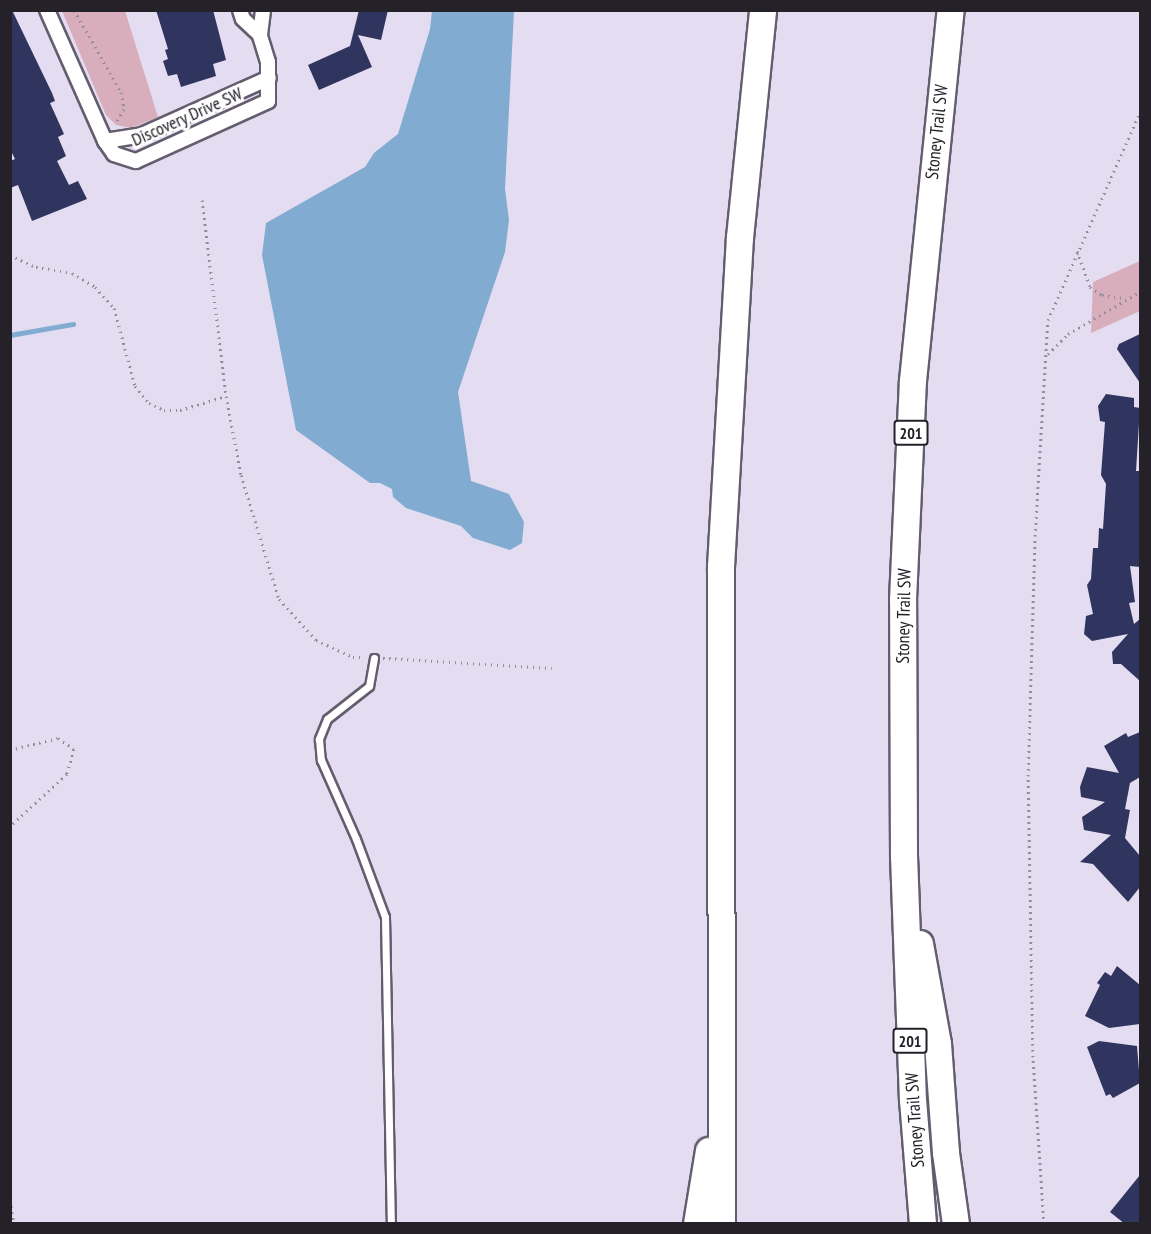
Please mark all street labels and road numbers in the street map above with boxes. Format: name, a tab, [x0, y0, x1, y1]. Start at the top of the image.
street label: Discovery Drive SW	[128, 83, 246, 151]
street label: Stoney Trail SW	[921, 83, 953, 181]
road number: 201	[893, 420, 929, 446]
street label: Stoney Trail SW	[892, 568, 916, 664]
road number: 201	[892, 1028, 928, 1054]
street label: Stoney Trail SW	[901, 1071, 929, 1169]

